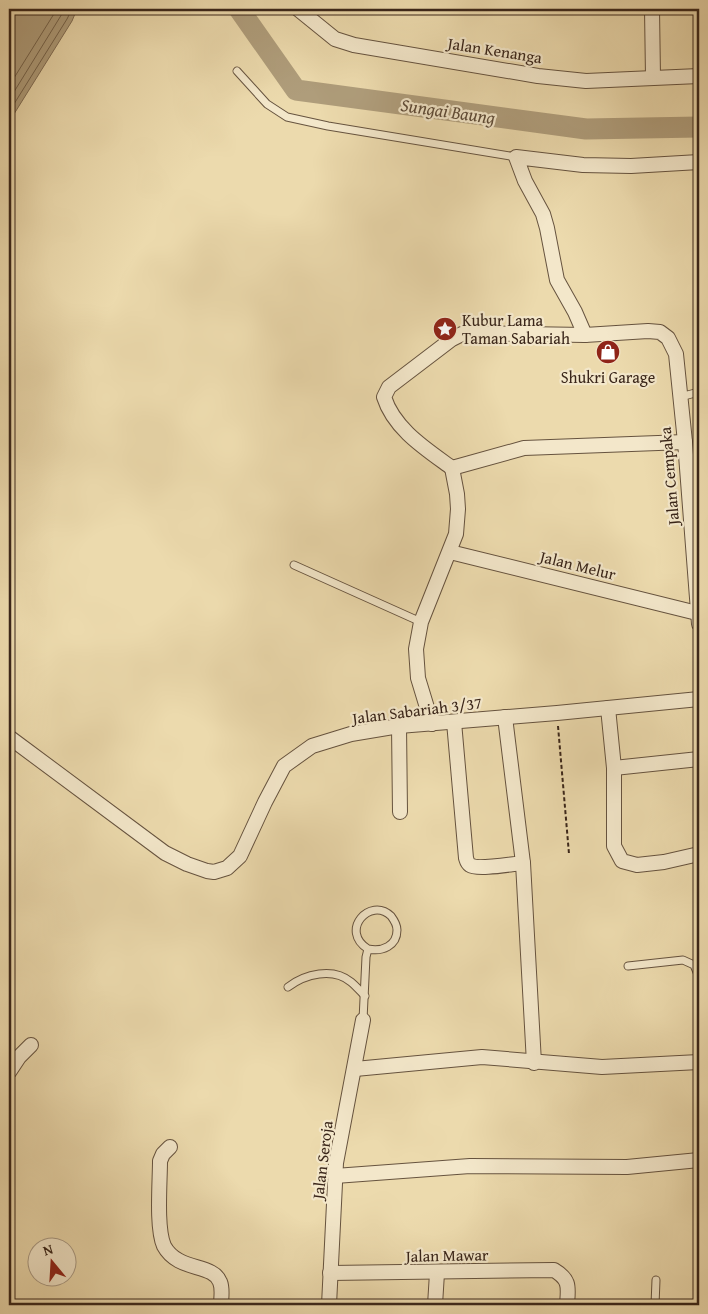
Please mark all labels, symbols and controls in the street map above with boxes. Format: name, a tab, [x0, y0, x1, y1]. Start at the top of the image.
street label: Jalan Kenanga	[444, 30, 544, 69]
water label: Sungai Baung	[399, 91, 497, 131]
place label: Kubur Lama Taman Sabariah	[462, 308, 570, 350]
place icon: Kubur Lama Taman Sabariah	[432, 316, 458, 342]
shop icon: Shukri Garage	[595, 339, 621, 365]
place label: Shukri Garage	[561, 365, 655, 389]
street label: Jalan Cempaka	[653, 426, 685, 528]
street label: Jalan Melur	[536, 543, 619, 586]
street label: Jalan Sabariah 3/37	[349, 690, 483, 730]
street label: Jalan Seroja	[305, 1119, 339, 1203]
north arrow	[28, 1236, 78, 1286]
text: N	[40, 1238, 56, 1261]
street label: Jalan Mawar	[403, 1242, 489, 1268]

